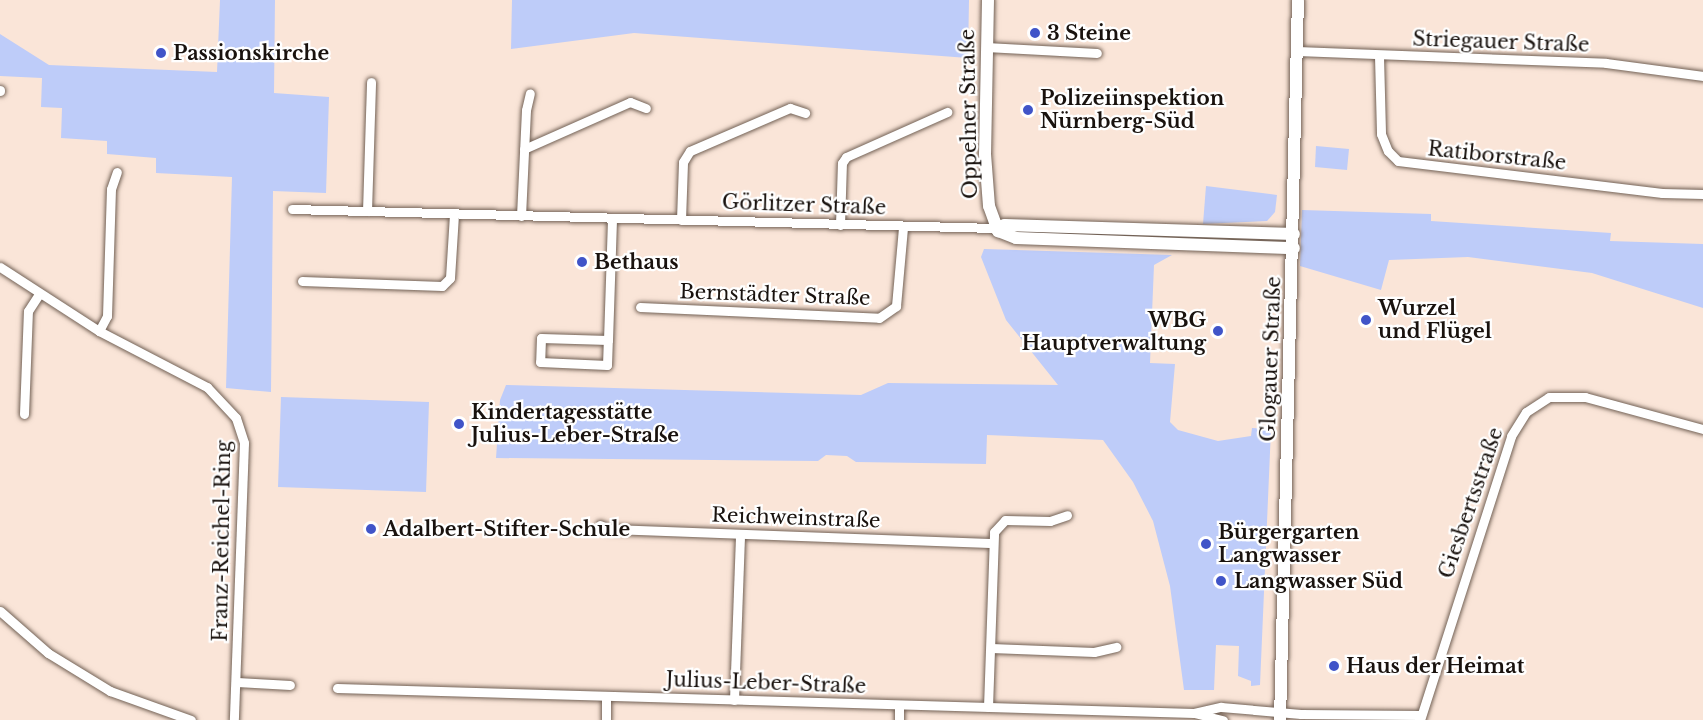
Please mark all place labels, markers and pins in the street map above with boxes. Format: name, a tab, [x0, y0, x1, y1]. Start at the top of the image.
place label: 3 Steine	[1047, 21, 1131, 45]
marker: 3 Steine	[1028, 26, 1042, 40]
place label: Passionskirche	[173, 41, 329, 65]
marker: Passionskirche	[154, 46, 168, 60]
place label: Polizeiinspektion Nürnberg-Süd	[1040, 86, 1224, 133]
marker: Polizeiinspektion Nürnberg-Süd	[1021, 103, 1035, 117]
place label: Bethaus	[594, 250, 679, 274]
marker: Bethaus	[575, 255, 589, 269]
place label: Wurzel und Flügel	[1378, 296, 1492, 343]
place label: WBG Hauptverwaltung	[1021, 308, 1206, 355]
marker: Wurzel und Flügel	[1359, 313, 1373, 327]
marker: WBG Hauptverwaltung	[1211, 324, 1225, 338]
place label: Kindertagesstätte Julius-Leber-Straße	[471, 400, 679, 447]
marker: Kindertagesstätte Julius-Leber-Straße	[452, 417, 466, 431]
place label: Adalbert-Stifter-Schule	[383, 517, 630, 541]
place label: Bürgergarten Langwasser	[1218, 520, 1359, 567]
marker: Adalbert-Stifter-Schule	[364, 522, 378, 536]
marker: Bürgergarten Langwasser	[1199, 537, 1213, 551]
place label: Langwasser Süd	[1234, 569, 1403, 593]
marker: Langwasser Süd	[1212, 572, 1230, 590]
place label: Haus der Heimat	[1346, 654, 1525, 678]
marker: Haus der Heimat	[1327, 659, 1341, 673]

